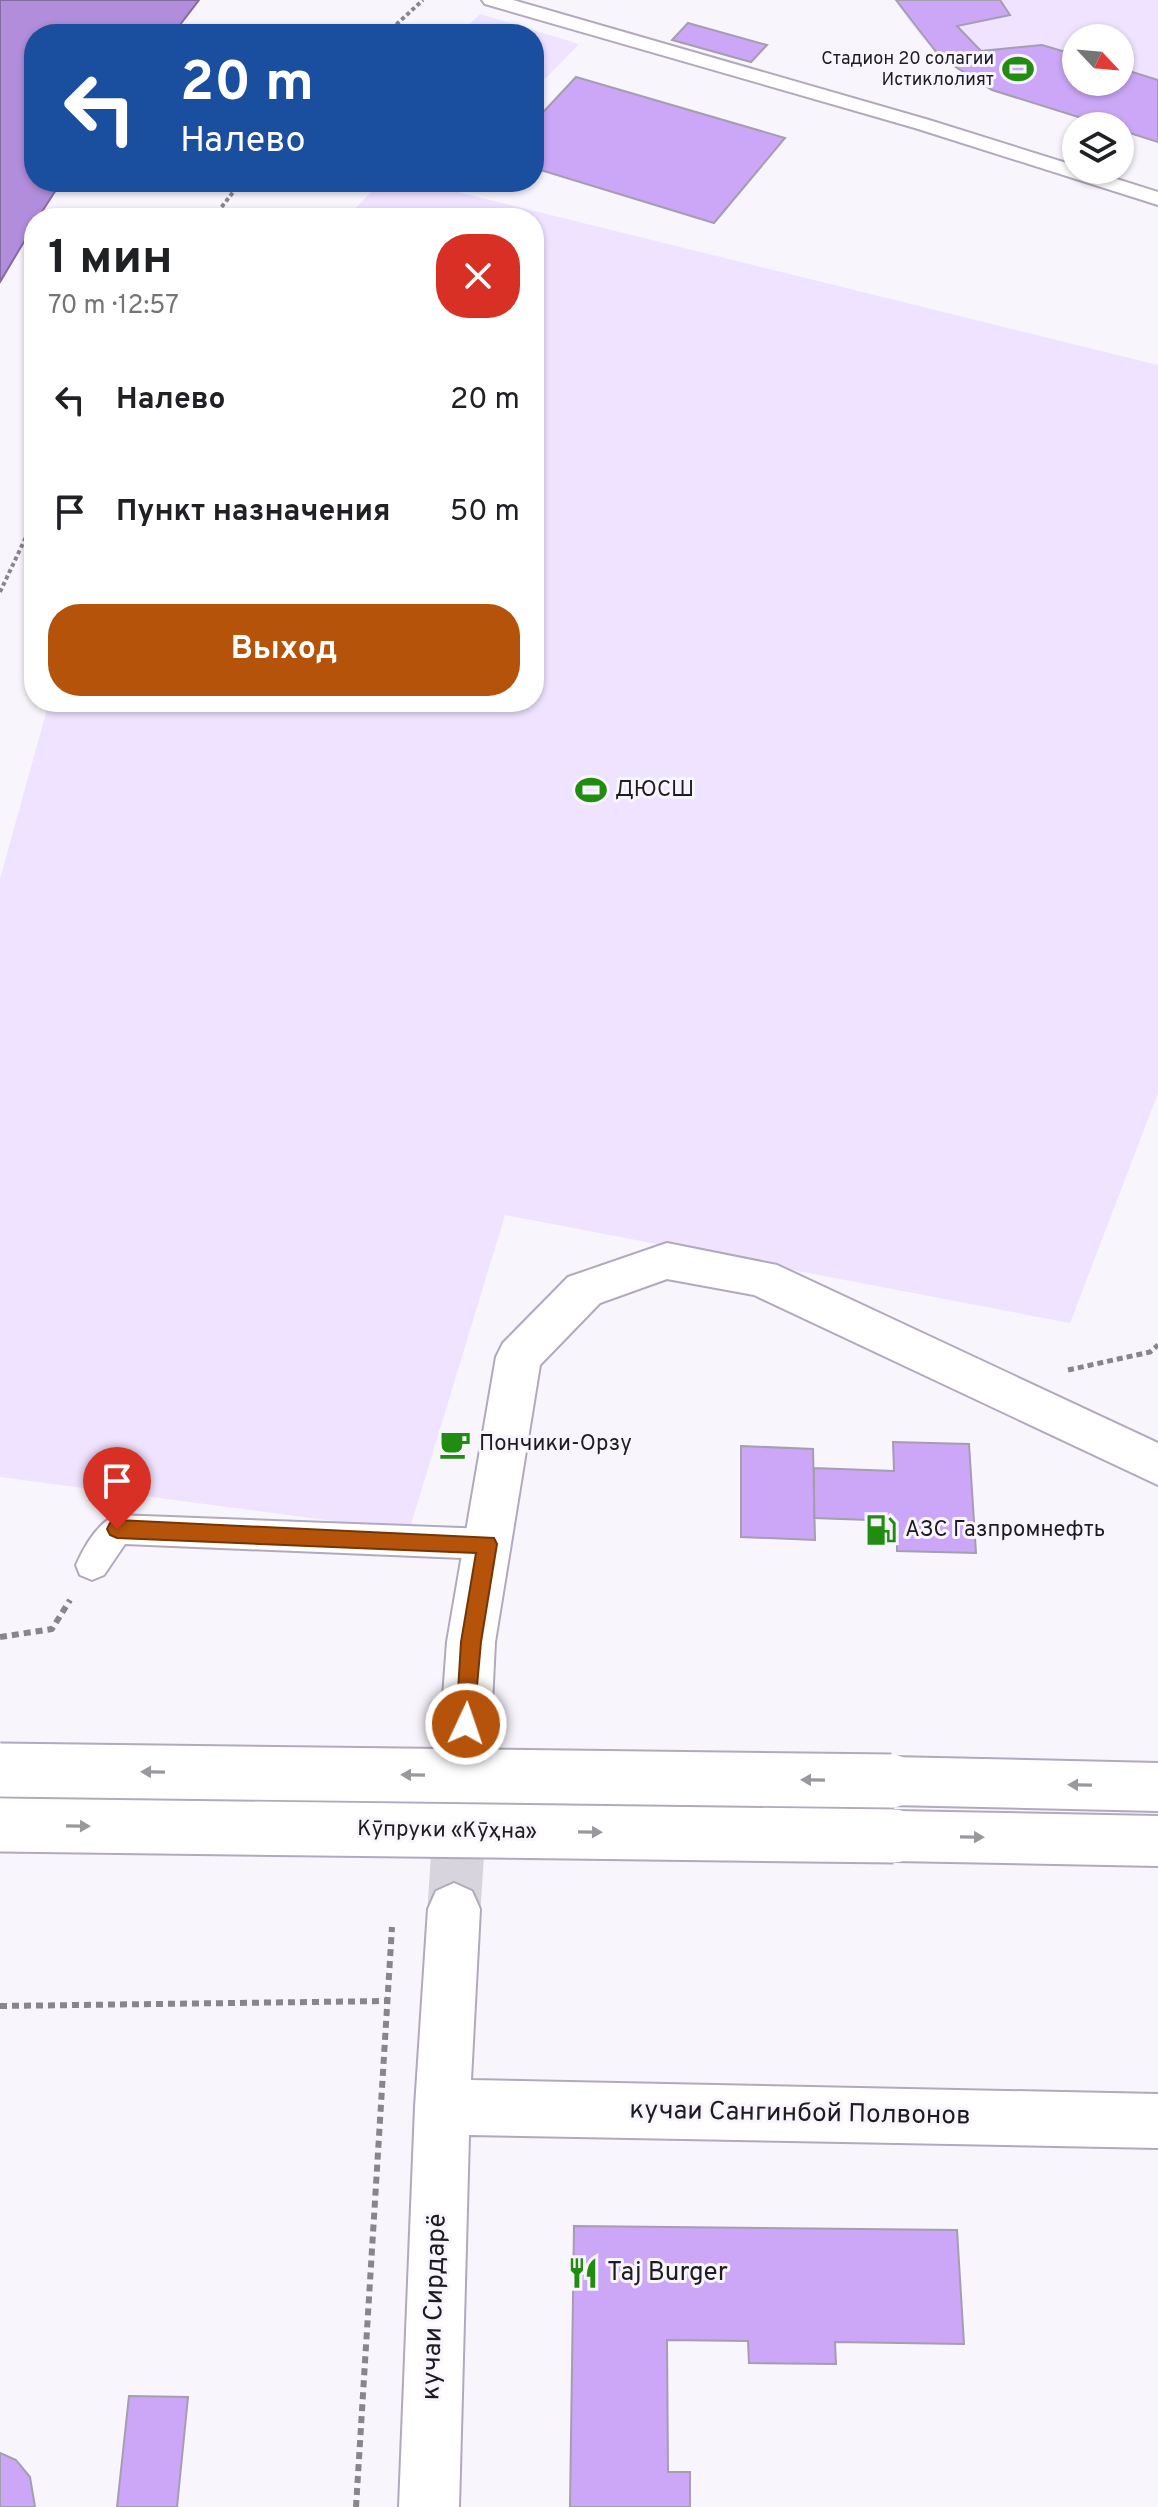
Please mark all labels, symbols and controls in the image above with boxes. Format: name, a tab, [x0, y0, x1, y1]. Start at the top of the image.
north arrow	[1062, 24, 1134, 96]
map controls	[1062, 24, 1134, 184]
place label: Стадион 20 солагии Истиклолият	[821, 48, 994, 92]
text: 20 m	[180, 50, 314, 120]
sports icon: Стадион 20 солагии Истиклолият	[1001, 52, 1035, 86]
icon: left	[48, 56, 152, 160]
button: layers	[1062, 112, 1134, 184]
text: Налево	[180, 119, 306, 165]
text: 1 мин	[48, 230, 173, 290]
button: close	[436, 234, 520, 318]
text: 70 m · 12:57	[48, 290, 179, 323]
icon: left	[48, 378, 92, 422]
text: Налево	[116, 382, 225, 419]
text: 20 m	[450, 382, 520, 419]
icon: arrive	[48, 490, 92, 534]
text: Пункт назначения	[116, 494, 390, 531]
text: 50 m	[450, 494, 520, 531]
button: Выход	[48, 604, 520, 696]
sports icon: ДЮСШ	[574, 773, 608, 807]
place label: ДЮСШ	[615, 777, 694, 804]
cafe icon: Пончики-Орзу	[438, 1427, 472, 1461]
place label: Пончики-Орзу	[479, 1431, 632, 1458]
pin	[83, 1447, 151, 1529]
icon: arrive	[95, 1459, 139, 1503]
fuel station icon: АЗС Газпромнефть	[864, 1513, 898, 1547]
place label: АЗС Газпромнефть	[905, 1517, 1105, 1544]
position arrow	[424, 1682, 508, 1766]
one-way arrow	[140, 1765, 165, 1778]
one-way arrow	[400, 1769, 425, 1781]
one-way arrow	[800, 1774, 825, 1786]
one-way arrow	[1067, 1779, 1092, 1792]
street label: Кӯпруки «Кӯҳна»	[357, 1816, 537, 1846]
one-way arrow	[66, 1820, 91, 1833]
one-way arrow	[578, 1826, 603, 1839]
one-way arrow	[960, 1831, 985, 1844]
street label: кучаи Сангинбой Полвонов	[629, 2095, 971, 2133]
street label: кучаи Сирдарё	[415, 2213, 455, 2401]
restaurant icon: Taj Burger	[566, 2256, 600, 2290]
place label: Taj Burger	[607, 2257, 728, 2290]

